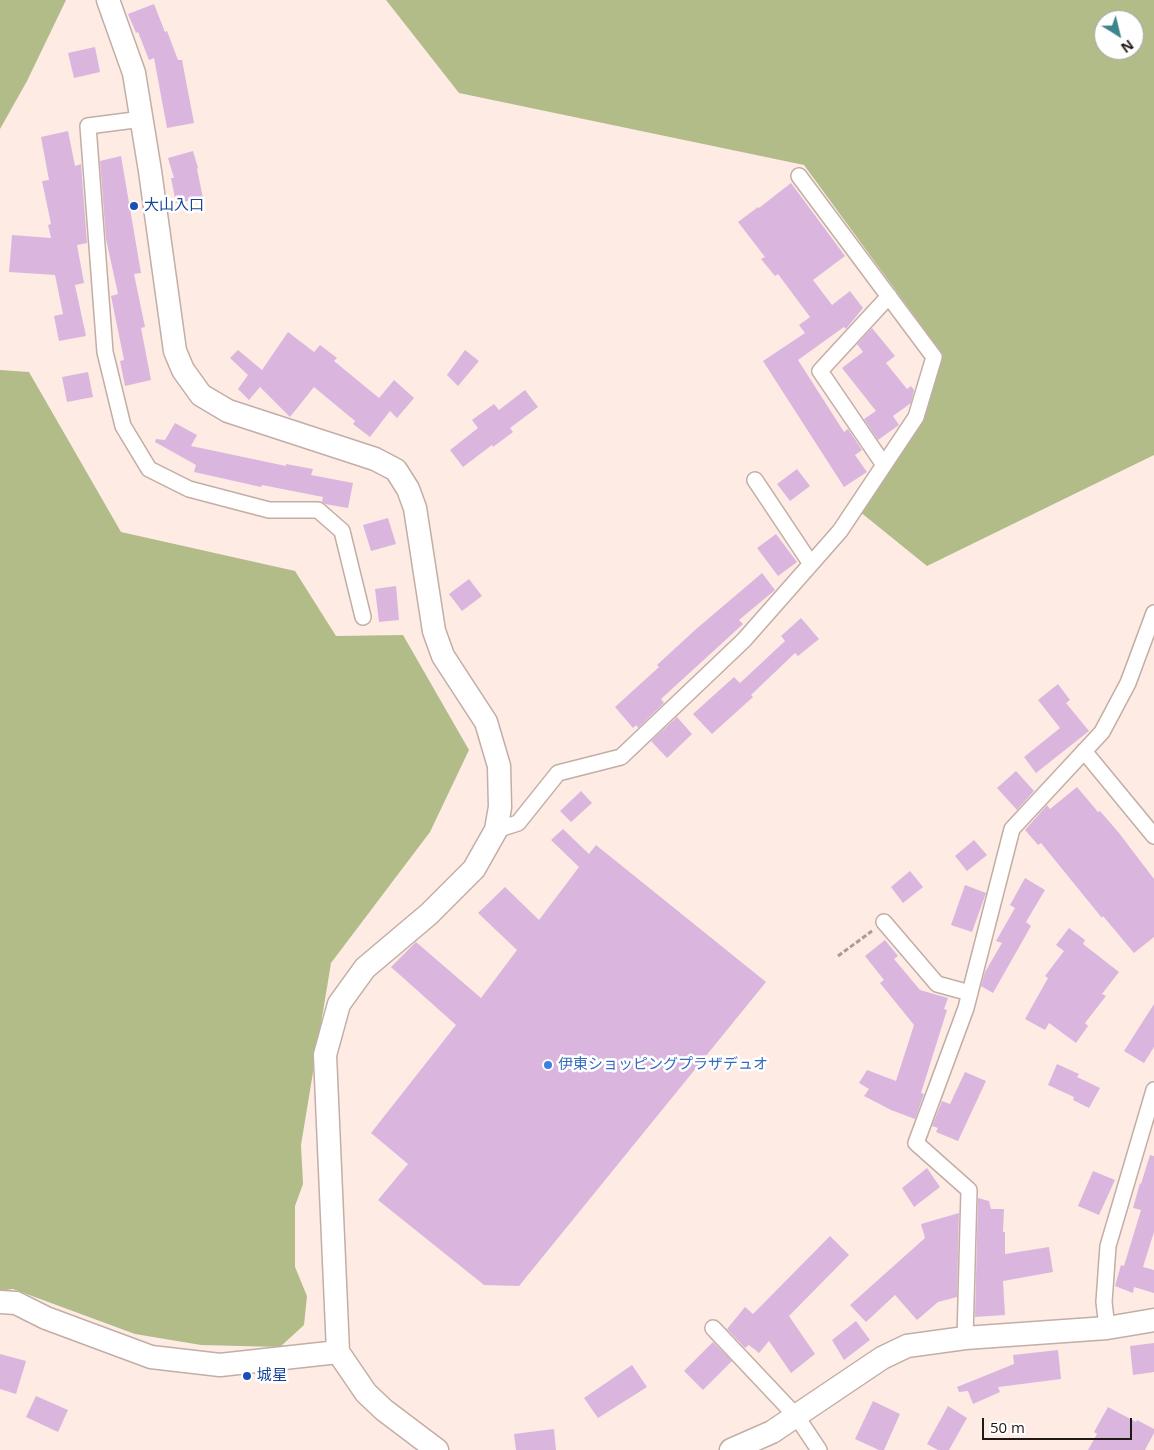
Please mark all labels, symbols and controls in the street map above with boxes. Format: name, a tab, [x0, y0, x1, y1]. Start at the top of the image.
north arrow	[1094, 10, 1144, 60]
text: N	[1117, 36, 1138, 58]
place label: 大山入口	[144, 197, 204, 215]
marker: 大山入口	[128, 200, 140, 212]
place label: 伊東ショッピングプラザデュオ	[558, 1056, 768, 1074]
marker: 伊東ショッピングプラザデュオ	[542, 1059, 554, 1071]
place label: 城星	[257, 1367, 287, 1385]
marker: 城星	[241, 1370, 253, 1382]
scale bar	[984, 1408, 1134, 1440]
text: 50 m	[990, 1417, 1025, 1437]

